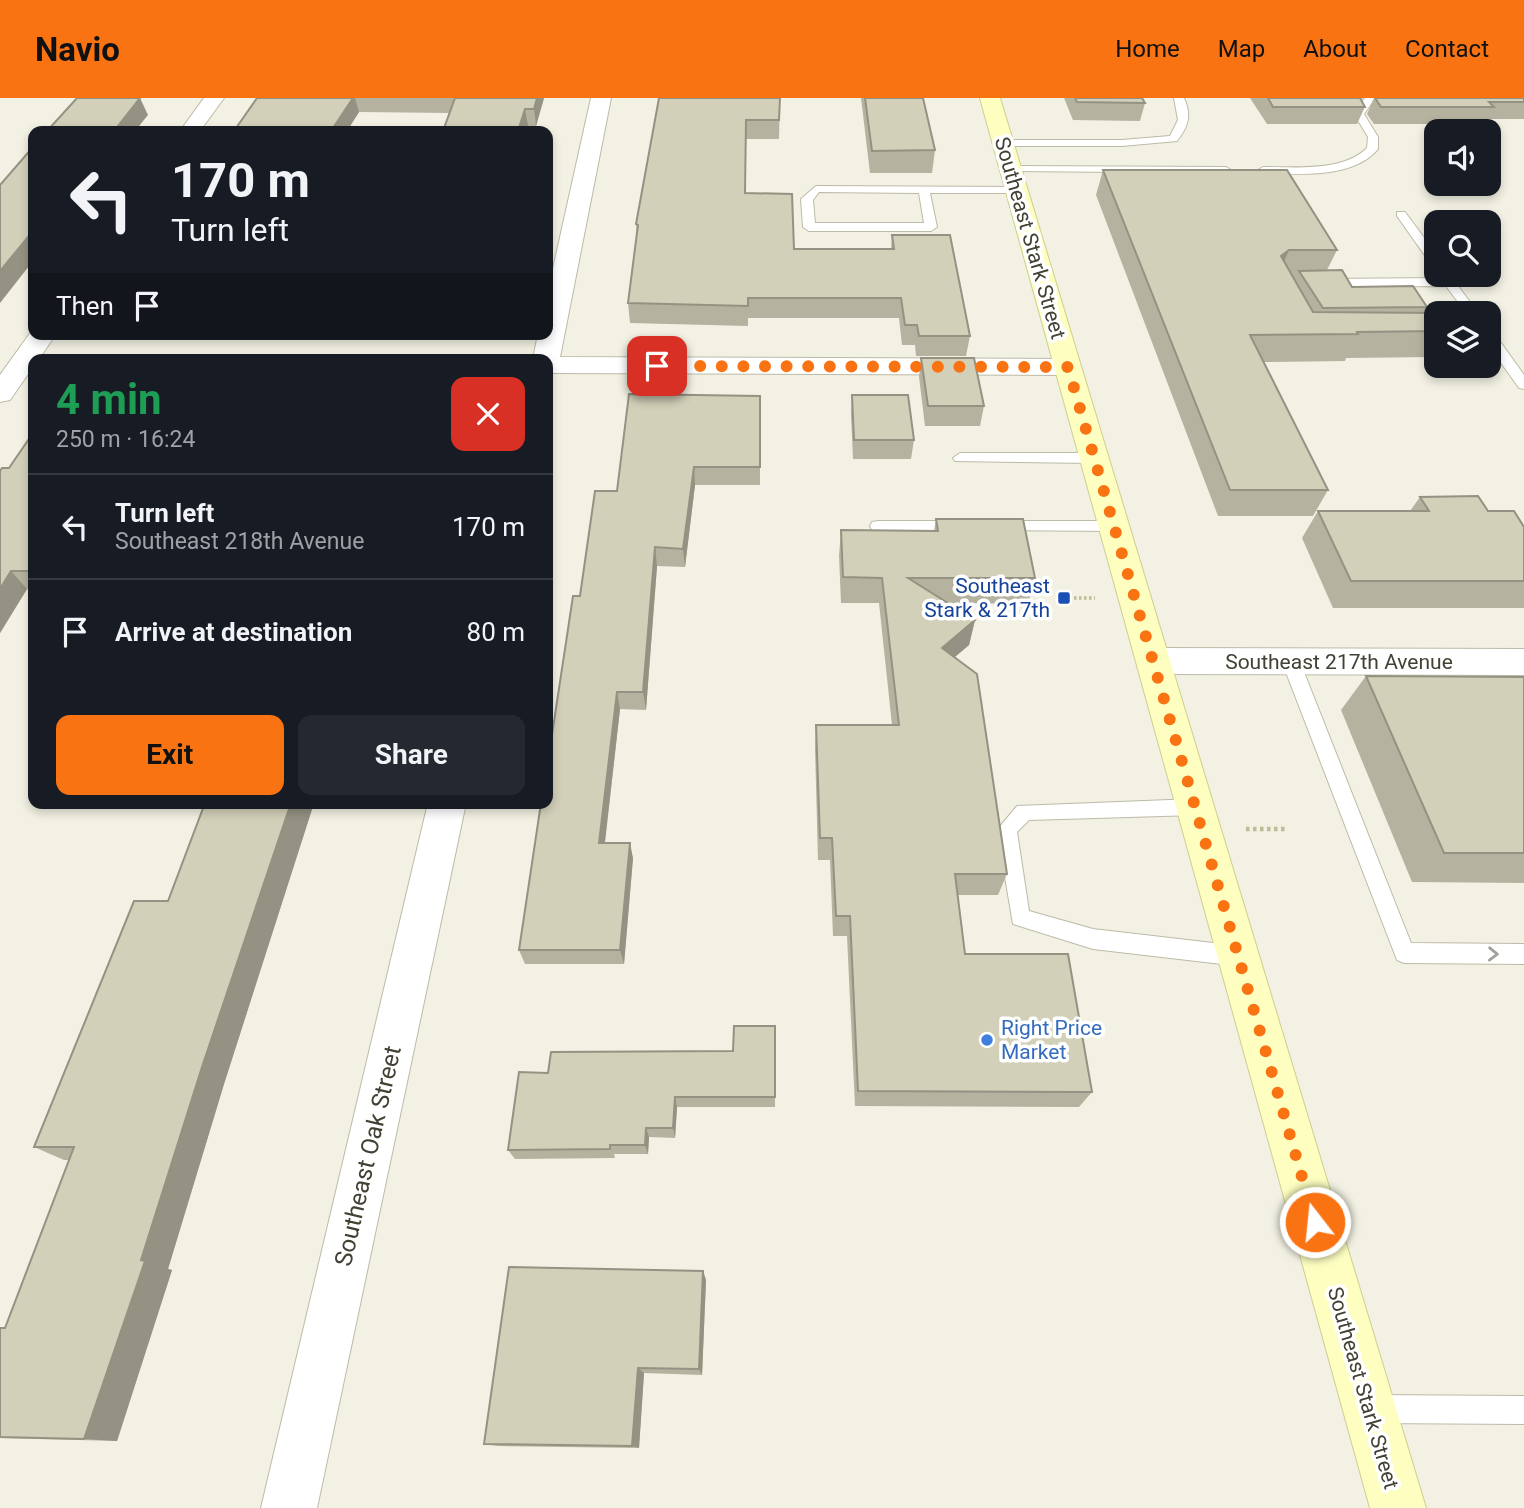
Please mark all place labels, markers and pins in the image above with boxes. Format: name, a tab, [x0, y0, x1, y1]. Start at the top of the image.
pin	[627, 336, 687, 396]
place label: Southeast Stark & 217th	[924, 574, 1050, 622]
marker: Southeast Stark & 217th	[1056, 590, 1072, 606]
place label: Right Price Market	[1001, 1016, 1102, 1064]
marker: Right Price Market	[979, 1032, 995, 1048]

